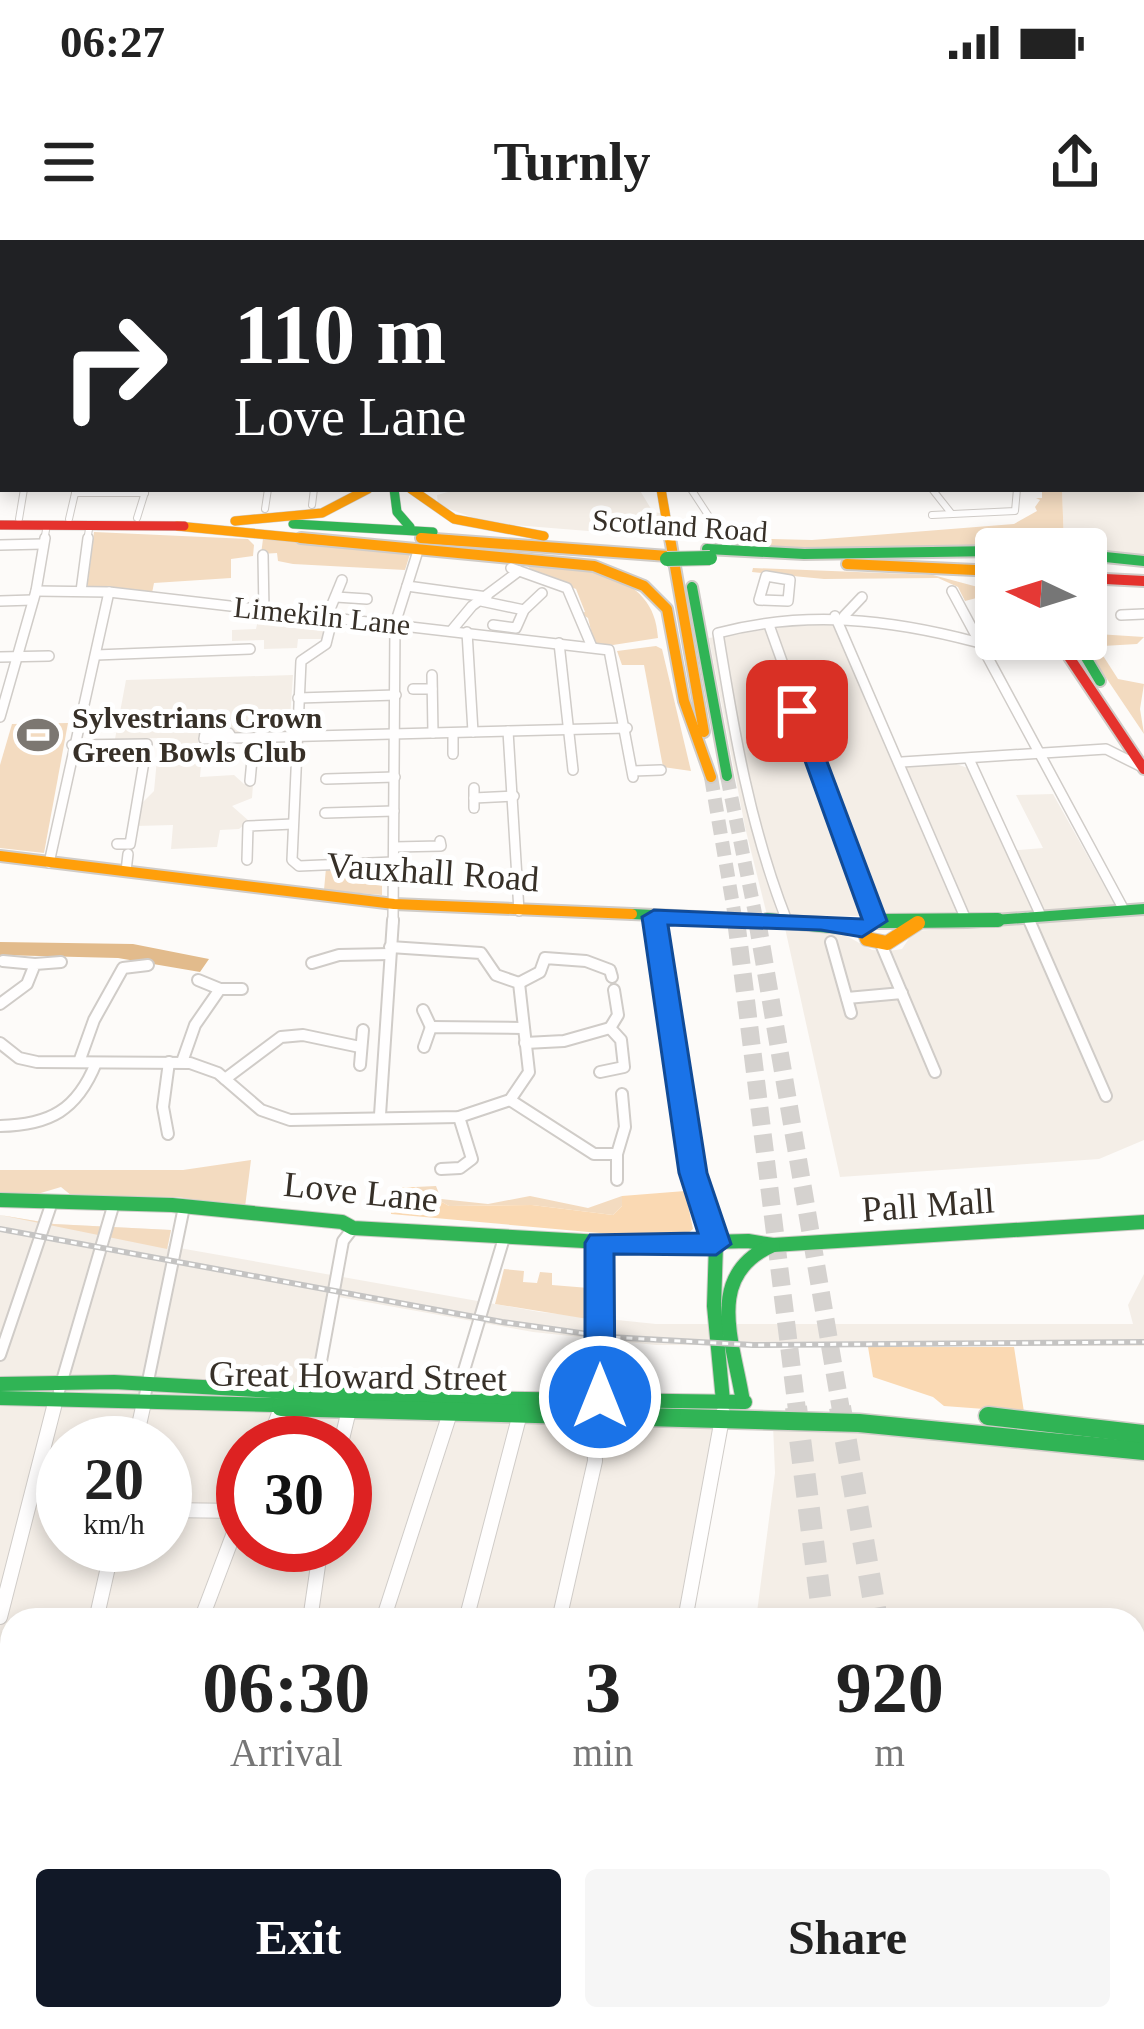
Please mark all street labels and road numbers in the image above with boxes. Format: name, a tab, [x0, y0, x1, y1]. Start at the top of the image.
street label: Scotland Road	[591, 503, 769, 548]
street label: Limekiln Lane	[232, 590, 412, 641]
street label: Vauxhall Road	[325, 845, 541, 899]
street label: Love Lane	[282, 1164, 440, 1220]
street label: Pall Mall	[860, 1180, 996, 1230]
street label: Great Howard Street	[209, 1353, 507, 1399]

